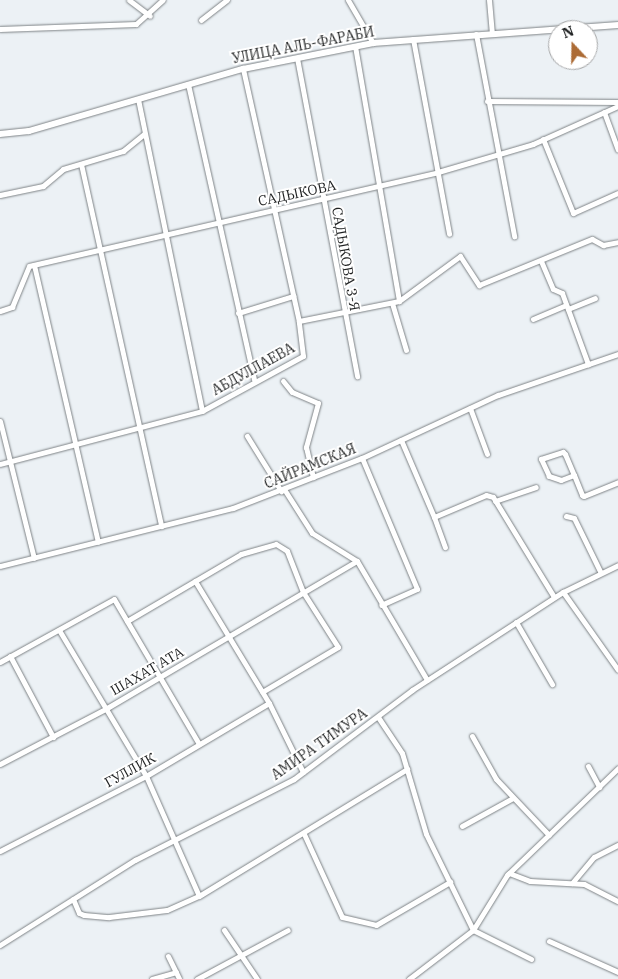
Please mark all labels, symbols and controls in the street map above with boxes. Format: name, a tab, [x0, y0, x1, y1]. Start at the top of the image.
north arrow	[548, 20, 598, 70]
text: N	[560, 22, 576, 42]
street label: УЛИЦА АЛЬ-ФАРАБИ	[231, 23, 375, 67]
street label: САДЫКОВА	[257, 177, 337, 209]
street label: САДЫКОВА 3-Я	[329, 206, 363, 312]
street label: АБДУЛЛАЕВА	[209, 339, 297, 399]
street label: САЙРАМСКАЯ	[262, 440, 358, 492]
street label: ШАХАТ АТА	[107, 643, 187, 699]
street label: АМИРА ТИМУРА	[268, 705, 370, 783]
street label: ГУЛЛИК	[102, 749, 158, 791]

